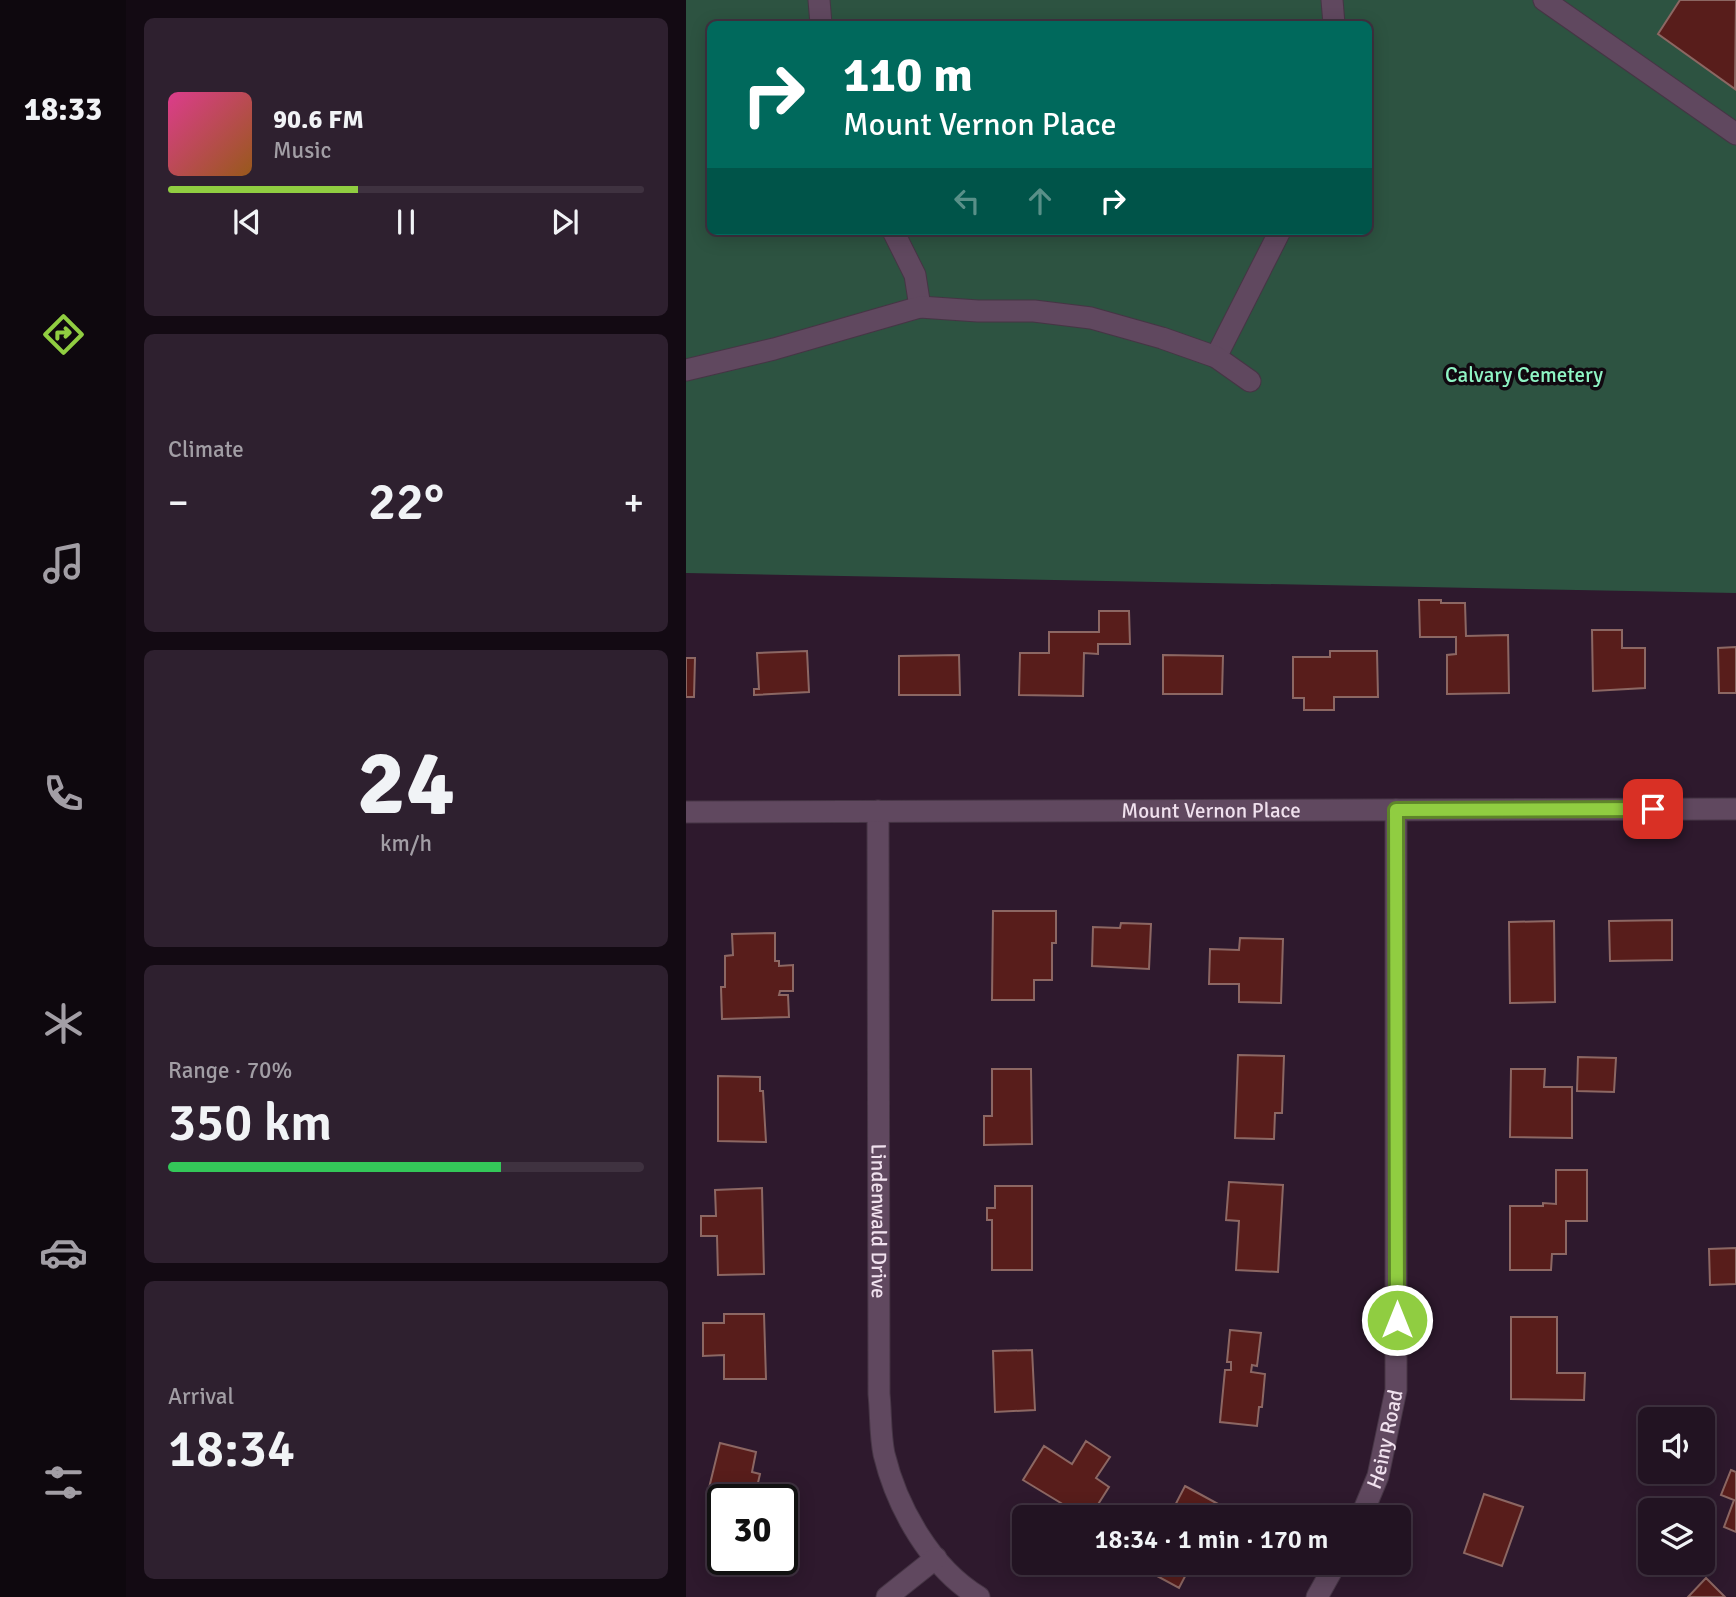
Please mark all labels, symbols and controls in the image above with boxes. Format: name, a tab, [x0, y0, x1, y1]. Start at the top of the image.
text: 110 m	[843, 45, 973, 105]
icon: right	[728, 49, 819, 140]
text: 18:33	[24, 90, 102, 129]
text: 90.6 FM	[273, 104, 364, 136]
text: Mount Vernon Place	[843, 105, 1116, 144]
text: Music	[273, 136, 331, 165]
icon: left	[948, 182, 986, 220]
icon: ahead	[1021, 182, 1059, 220]
icon: right	[1094, 182, 1132, 220]
icon: previous	[228, 203, 266, 241]
icon: pause	[387, 203, 425, 241]
icon: next	[546, 203, 584, 241]
icon: directions	[39, 310, 88, 359]
park label: Calvary Cemetery	[1445, 362, 1603, 388]
text: Climate	[168, 435, 244, 464]
text: 22°	[368, 470, 444, 534]
text: −	[168, 479, 189, 526]
text: +	[623, 479, 644, 526]
icon: music	[39, 539, 88, 588]
text: 24	[357, 727, 455, 840]
icon: phone	[39, 769, 88, 818]
pin	[1623, 779, 1683, 839]
icon: arrive	[1634, 790, 1672, 828]
street label: Mount Vernon Place	[1121, 797, 1301, 824]
text: km/h	[380, 829, 432, 858]
icon: climate	[39, 999, 88, 1048]
text: Range · 70%	[168, 1056, 292, 1085]
text: 350 km	[168, 1091, 332, 1155]
street label: Lindenwald Drive	[866, 1143, 892, 1299]
icon: car	[39, 1228, 88, 1277]
position arrow	[1360, 1283, 1434, 1357]
text: Arrival	[168, 1382, 234, 1411]
street label: Heiny Road	[1361, 1387, 1409, 1493]
map controls	[1638, 1407, 1715, 1575]
button: sound	[1638, 1407, 1715, 1484]
text: 18:34	[168, 1417, 295, 1481]
icon: filters	[39, 1458, 88, 1507]
speed limit sign: 30	[707, 1484, 798, 1575]
button: layers	[1638, 1498, 1715, 1575]
text: 18:34 · 1 min · 170 m	[1095, 1524, 1328, 1556]

